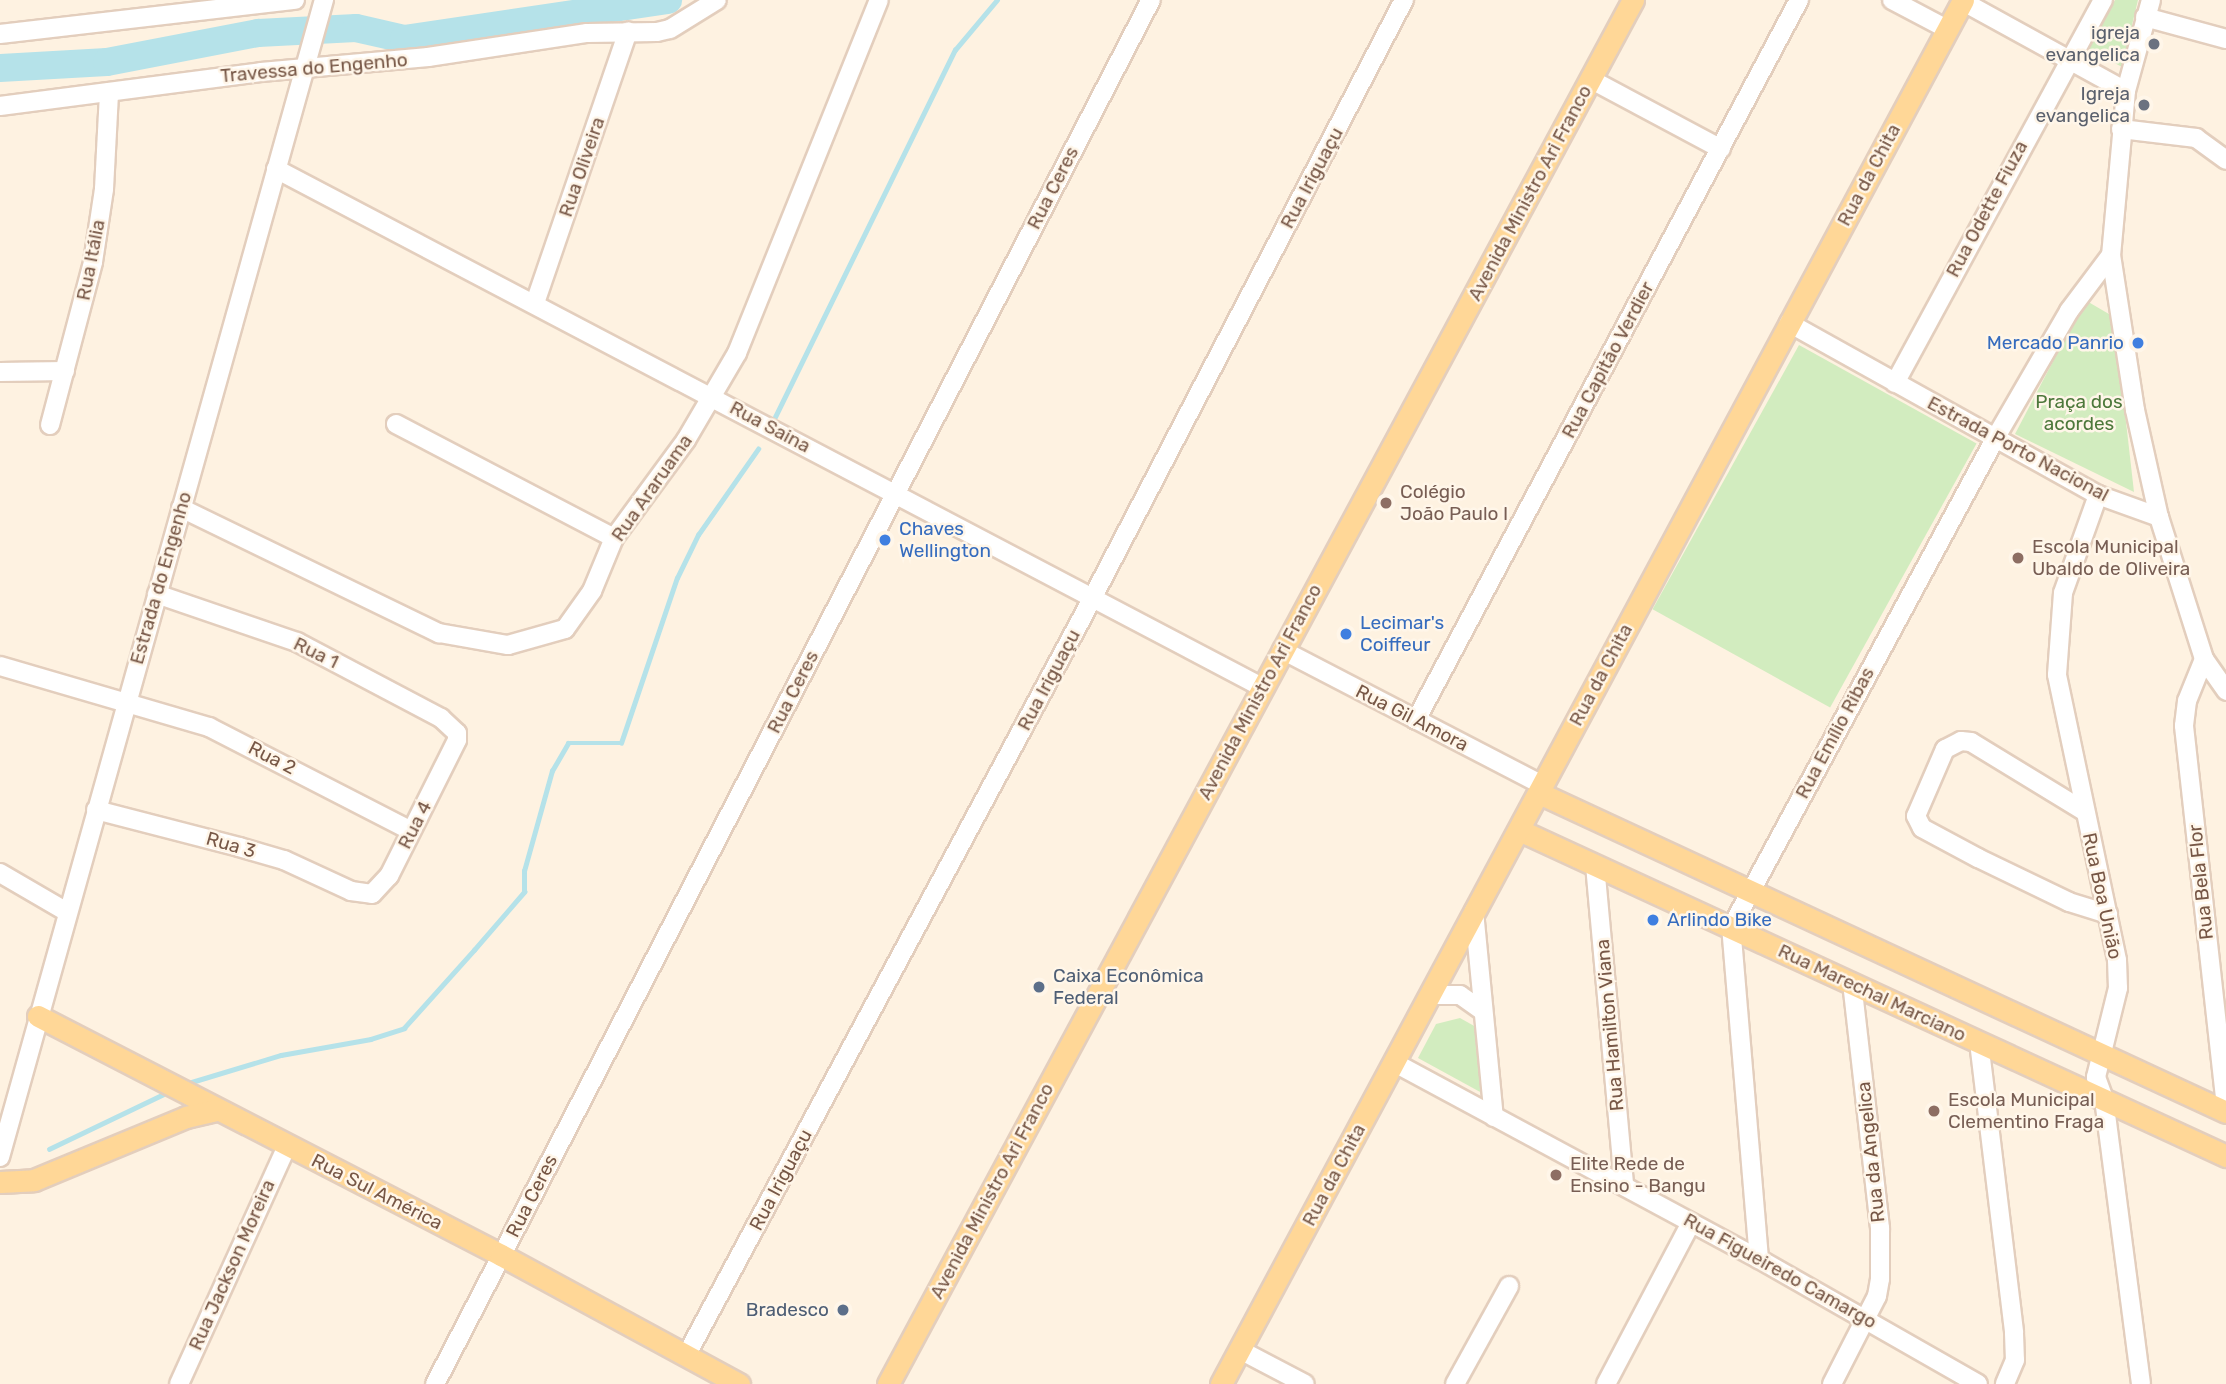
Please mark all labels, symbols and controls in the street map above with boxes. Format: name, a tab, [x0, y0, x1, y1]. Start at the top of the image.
place label: igreja evangelica	[2045, 22, 2140, 66]
marker: igreja evangelica	[2146, 36, 2162, 52]
street label: Travessa do Engenho	[219, 48, 409, 88]
street label: Avenida Ministro Ari Franco	[1463, 81, 1597, 305]
place label: Igreja evangelica	[2035, 83, 2130, 127]
marker: Igreja evangelica	[2136, 97, 2152, 113]
street label: Rua Oliveira	[554, 114, 610, 220]
street label: Rua da Chita	[1833, 120, 1905, 230]
street label: Rua Iriguaçu	[1276, 124, 1348, 232]
street label: Rua Odette Fiuza	[1941, 137, 2033, 281]
street label: Rua Ceres	[1022, 143, 1084, 233]
street label: Rua Itália	[72, 218, 110, 302]
street label: Rua Capitão Verdier	[1557, 278, 1659, 442]
place label: Mercado Panrio	[1987, 332, 2124, 354]
marker: Mercado Panrio	[2130, 335, 2146, 351]
street label: Estrada Porto Nacional	[1923, 391, 2113, 507]
park label: Praça dos acordes	[2035, 391, 2123, 435]
street label: Rua Saina	[726, 396, 814, 458]
street label: Rua Araruama	[607, 430, 697, 546]
place label: Colégio João Paulo I	[1400, 481, 1508, 525]
street label: Estrada do Engenho	[125, 489, 197, 667]
marker: Colégio João Paulo I	[1378, 495, 1394, 511]
place label: Chaves Wellington	[899, 518, 991, 562]
marker: Chaves Wellington	[877, 532, 893, 548]
place label: Escola Municipal Ubaldo de Oliveira	[2032, 536, 2190, 580]
marker: Escola Municipal Ubaldo de Oliveira	[2010, 550, 2026, 566]
street label: Avenida Ministro Ari Franco	[1193, 580, 1327, 804]
place label: Lecimar's Coiffeur	[1360, 612, 1444, 656]
street label: Rua da Chita	[1565, 620, 1637, 730]
street label: Rua Iriguaçu	[1013, 626, 1085, 734]
marker: Lecimar's Coiffeur	[1338, 626, 1354, 642]
street label: Rua 1	[290, 632, 342, 674]
street label: Rua Ceres	[762, 647, 824, 737]
street label: Rua Emílio Ribas	[1791, 663, 1879, 803]
street label: Rua Gil Amora	[1352, 680, 1472, 756]
street label: Rua 2	[244, 736, 300, 780]
street label: Rua 4	[393, 797, 437, 853]
street label: Rua Bela Flor	[2184, 823, 2218, 941]
street label: Rua 3	[204, 827, 258, 863]
street label: Rua Boa União	[2077, 831, 2127, 961]
place label: Arlindo Bike	[1667, 909, 1772, 931]
marker: Arlindo Bike	[1645, 912, 1661, 928]
street label: Rua Hamilton Viana	[1591, 938, 1629, 1112]
street label: Rua Marechal Marciano	[1774, 939, 1970, 1047]
place label: Caixa Econômica Federal	[1053, 965, 1204, 1009]
marker: Caixa Econômica Federal	[1031, 979, 1047, 995]
street label: Avenida Ministro Ari Franco	[925, 1079, 1059, 1303]
street label: Rua da Angelica	[1852, 1080, 1890, 1224]
place label: Escola Municipal Clementino Fraga	[1948, 1089, 2104, 1133]
marker: Escola Municipal Clementino Fraga	[1926, 1103, 1942, 1119]
street label: Rua da Chita	[1298, 1120, 1370, 1230]
street label: Rua Iriguaçu	[745, 1126, 817, 1234]
street label: Rua Sul América	[307, 1149, 447, 1235]
street label: Rua Ceres	[501, 1151, 563, 1241]
place label: Elite Rede de Ensino - Bangu	[1570, 1153, 1706, 1197]
marker: Elite Rede de Ensino - Bangu	[1548, 1167, 1564, 1183]
street label: Rua Jackson Moreira	[184, 1176, 280, 1354]
street label: Rua Figueiredo Camargo	[1680, 1208, 1880, 1334]
place label: Bradesco	[746, 1299, 829, 1321]
marker: Bradesco	[835, 1302, 851, 1318]

